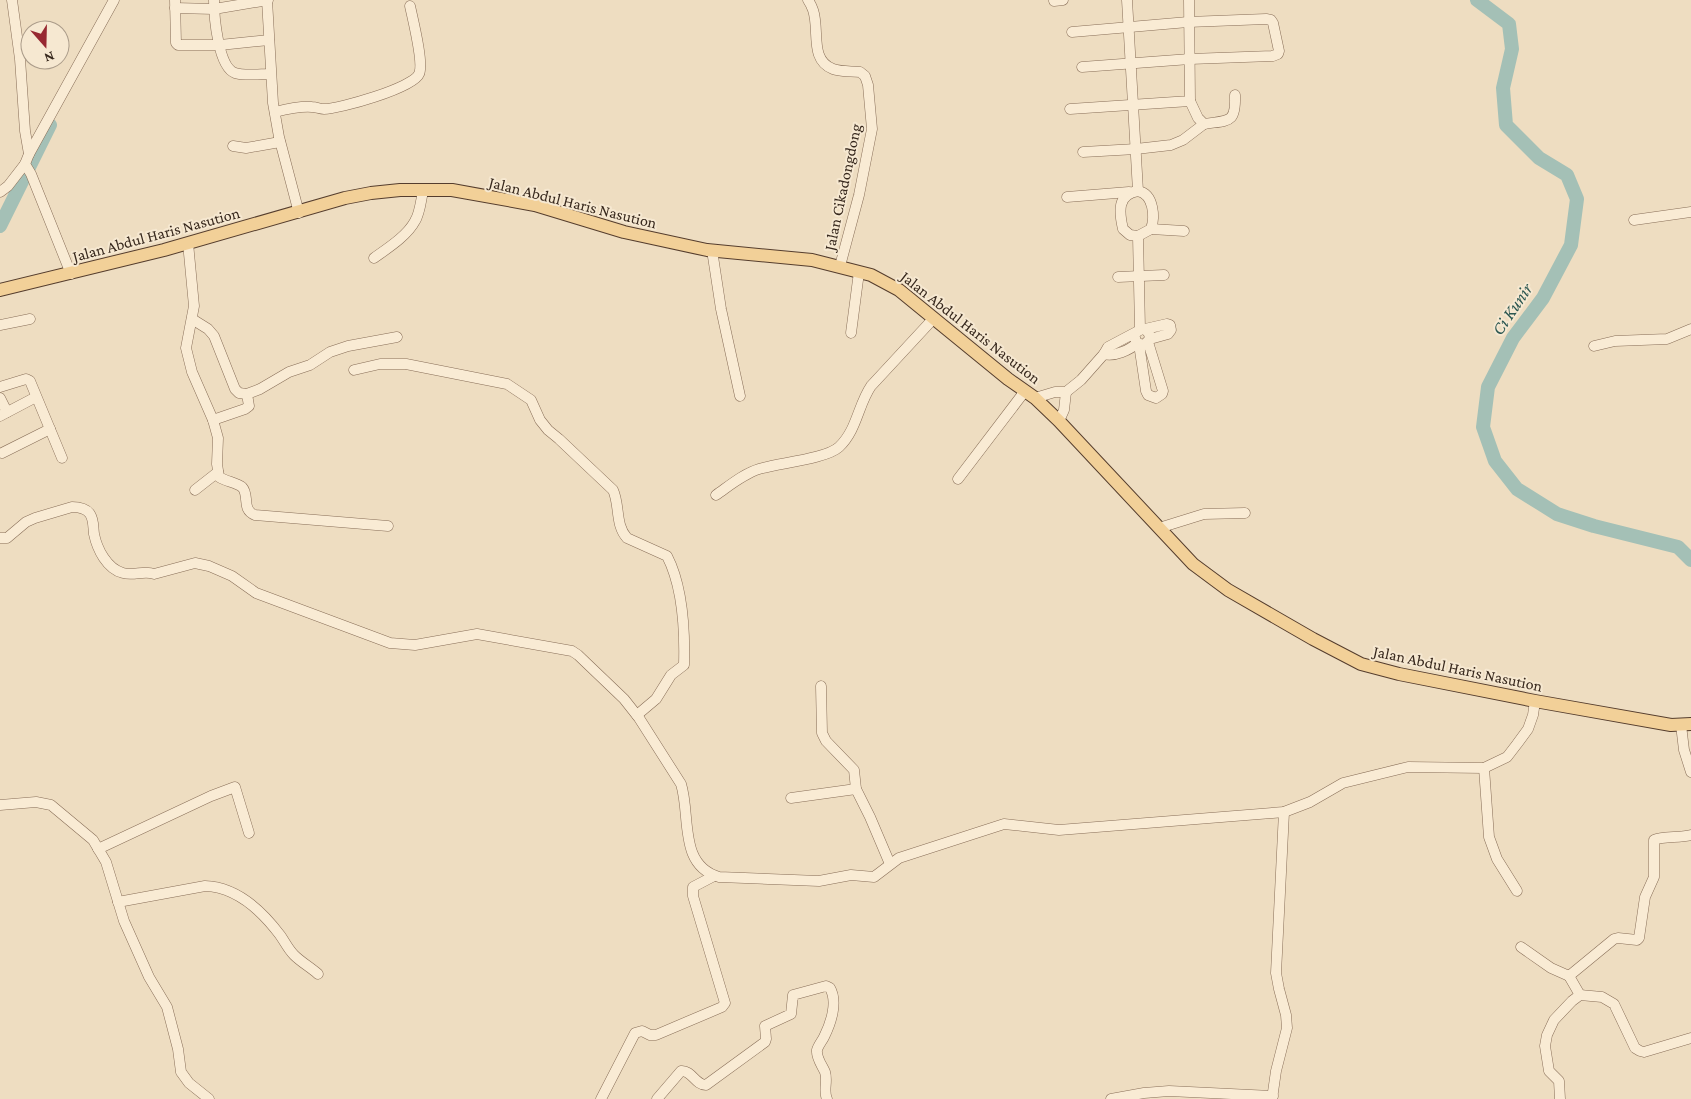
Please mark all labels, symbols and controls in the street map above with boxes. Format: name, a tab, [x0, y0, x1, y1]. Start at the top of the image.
north arrow	[20, 20, 70, 70]
text: N	[42, 48, 57, 67]
street label: Jalan Cikadongdong	[820, 122, 865, 254]
street label: Jalan Abdul Haris Nasution	[485, 173, 659, 233]
street label: Jalan Abdul Haris Nasution	[69, 204, 242, 266]
street label: Jalan Abdul Haris Nasution	[895, 266, 1044, 388]
water label: Ci Kunir	[1487, 279, 1537, 339]
street label: Jalan Abdul Haris Nasution	[1370, 642, 1544, 696]

